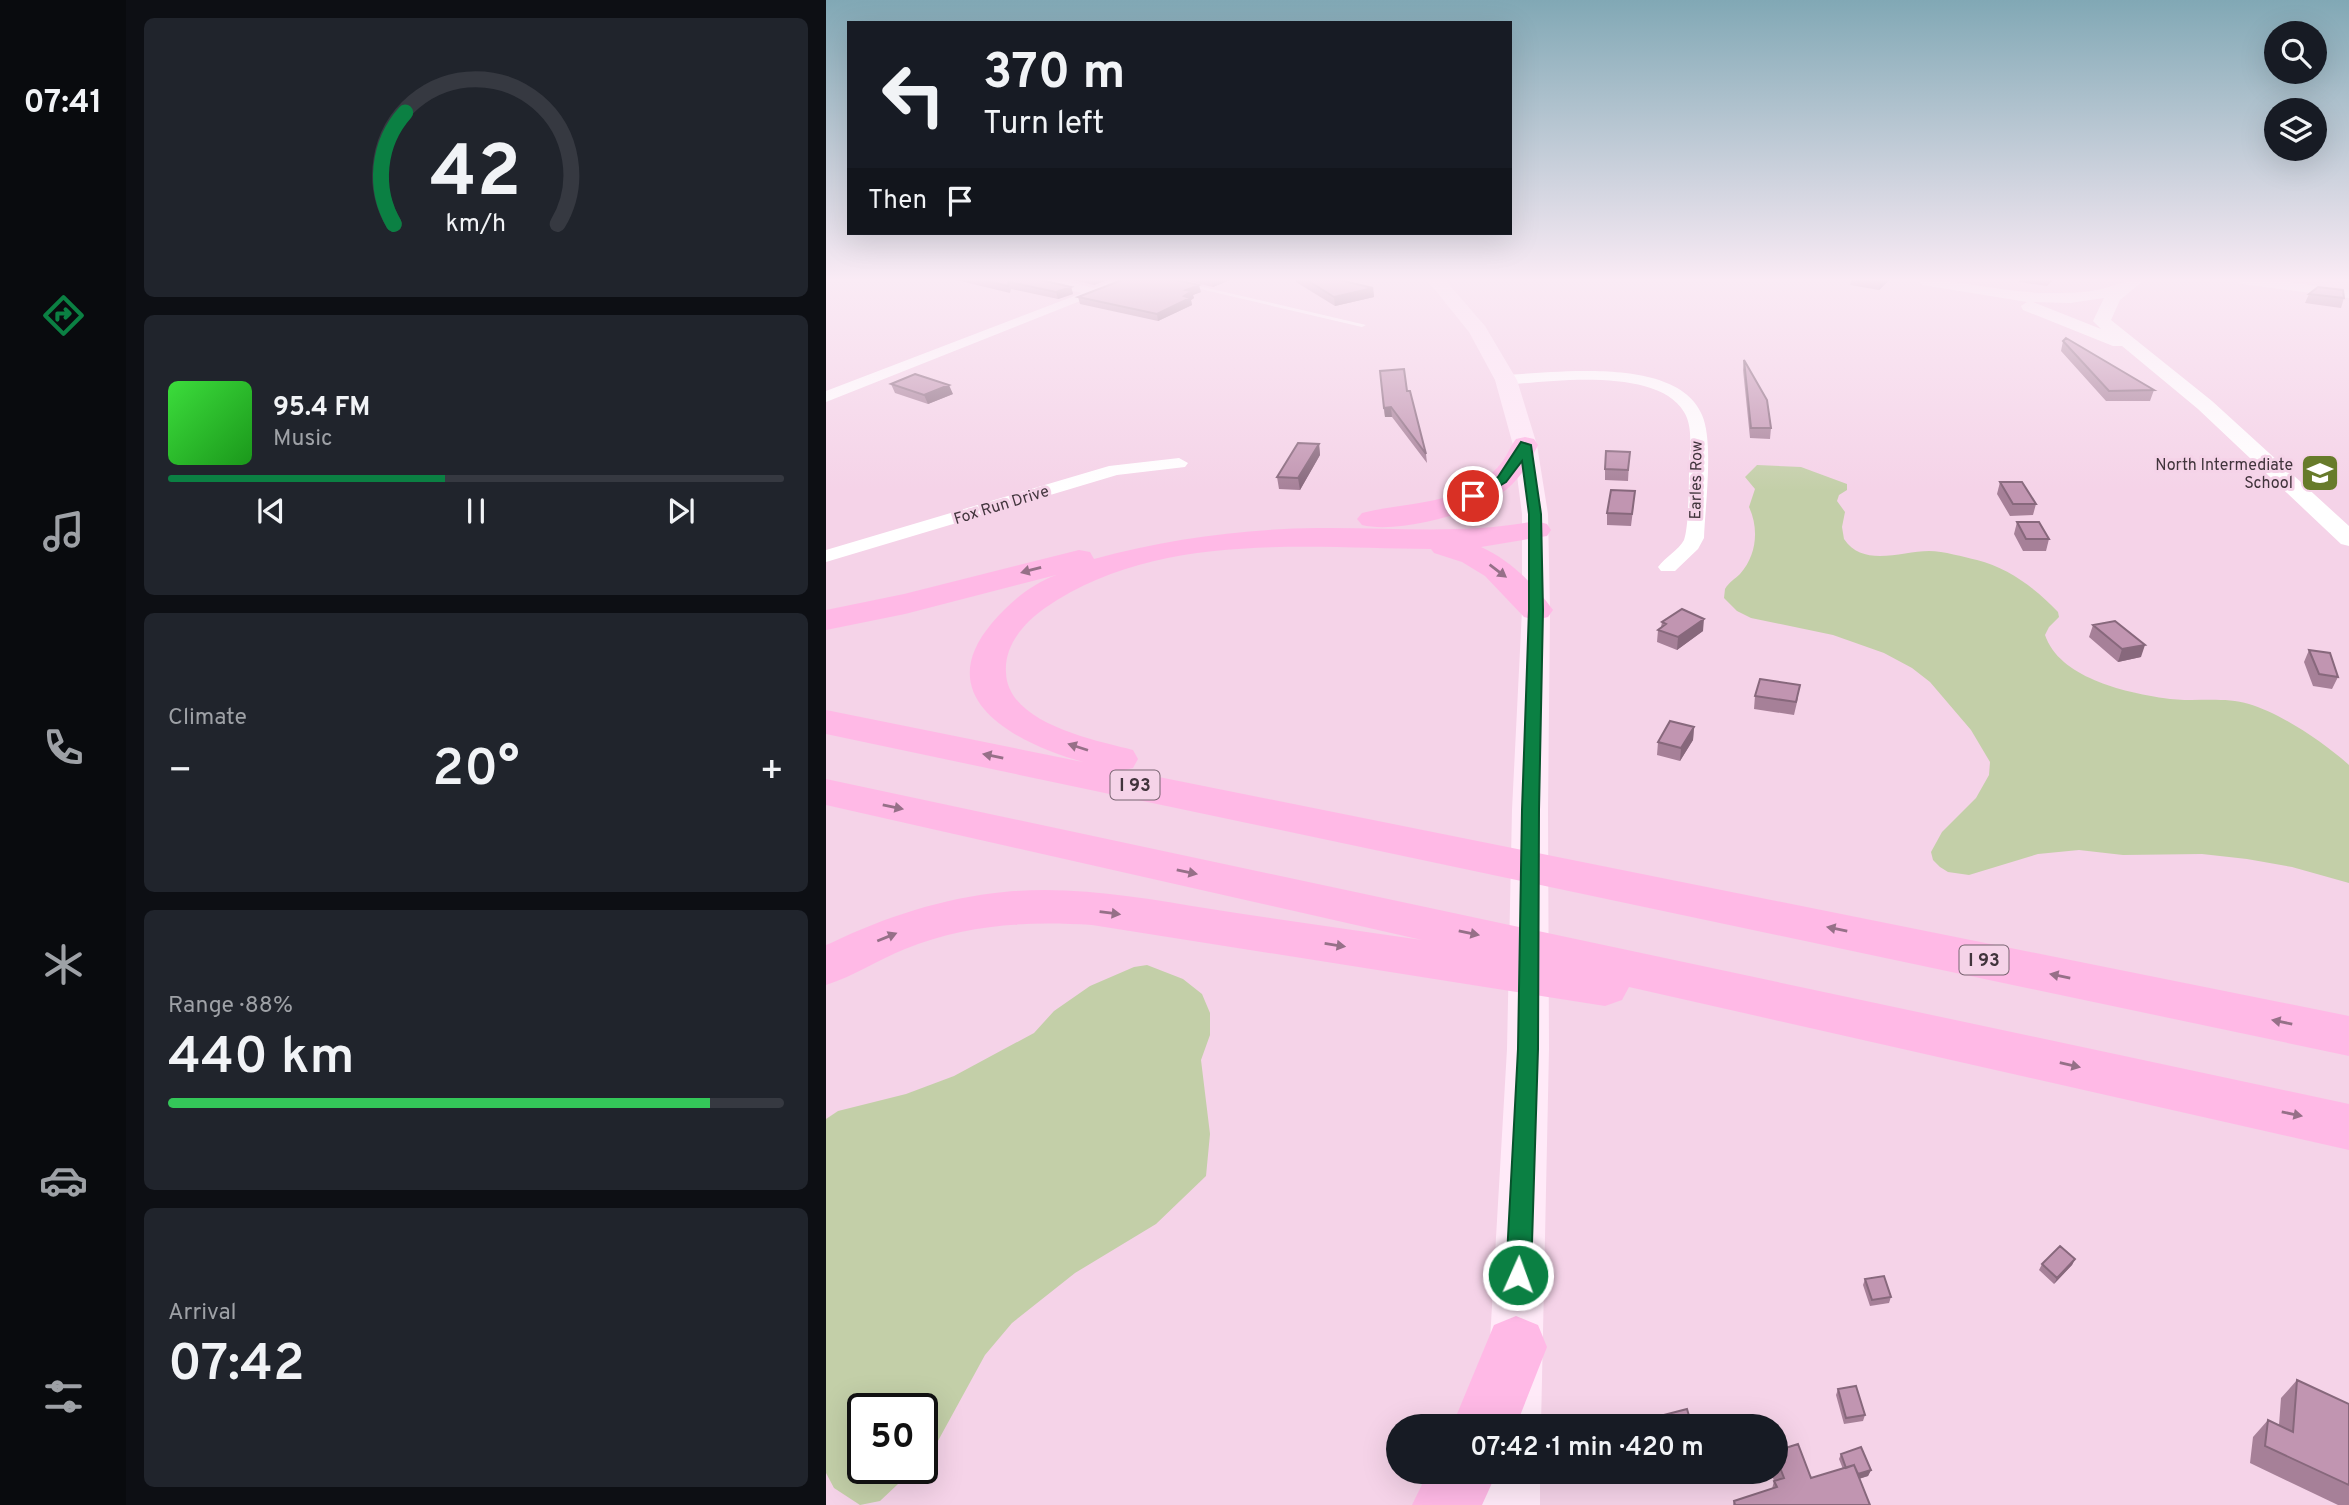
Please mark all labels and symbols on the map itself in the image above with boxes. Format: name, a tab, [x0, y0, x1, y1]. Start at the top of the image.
street label: Earles Row	[1686, 441, 1708, 520]
school or university icon: North Intermediate School	[2299, 452, 2341, 494]
place label: North Intermediate School	[2155, 456, 2293, 494]
pin	[1443, 466, 1503, 526]
street label: Fox Run Drive	[952, 482, 1052, 530]
one-way arrow	[1489, 563, 1507, 578]
one-way arrow	[1021, 566, 1042, 576]
one-way arrow	[1067, 741, 1088, 752]
one-way arrow	[982, 751, 1004, 762]
road number: I 93	[1110, 770, 1160, 800]
one-way arrow	[882, 802, 904, 813]
one-way arrow	[1176, 866, 1198, 877]
one-way arrow	[1099, 907, 1121, 918]
one-way arrow	[1826, 924, 1848, 935]
one-way arrow	[1458, 927, 1480, 938]
one-way arrow	[877, 932, 898, 943]
one-way arrow	[1325, 940, 1347, 951]
road number: I 93	[1960, 945, 2008, 974]
one-way arrow	[2049, 970, 2071, 981]
one-way arrow	[2271, 1017, 2293, 1028]
one-way arrow	[2059, 1059, 2081, 1070]
one-way arrow	[2281, 1109, 2303, 1120]
position arrow	[1481, 1238, 1555, 1312]
speed limit sign: 50	[847, 1393, 938, 1484]

